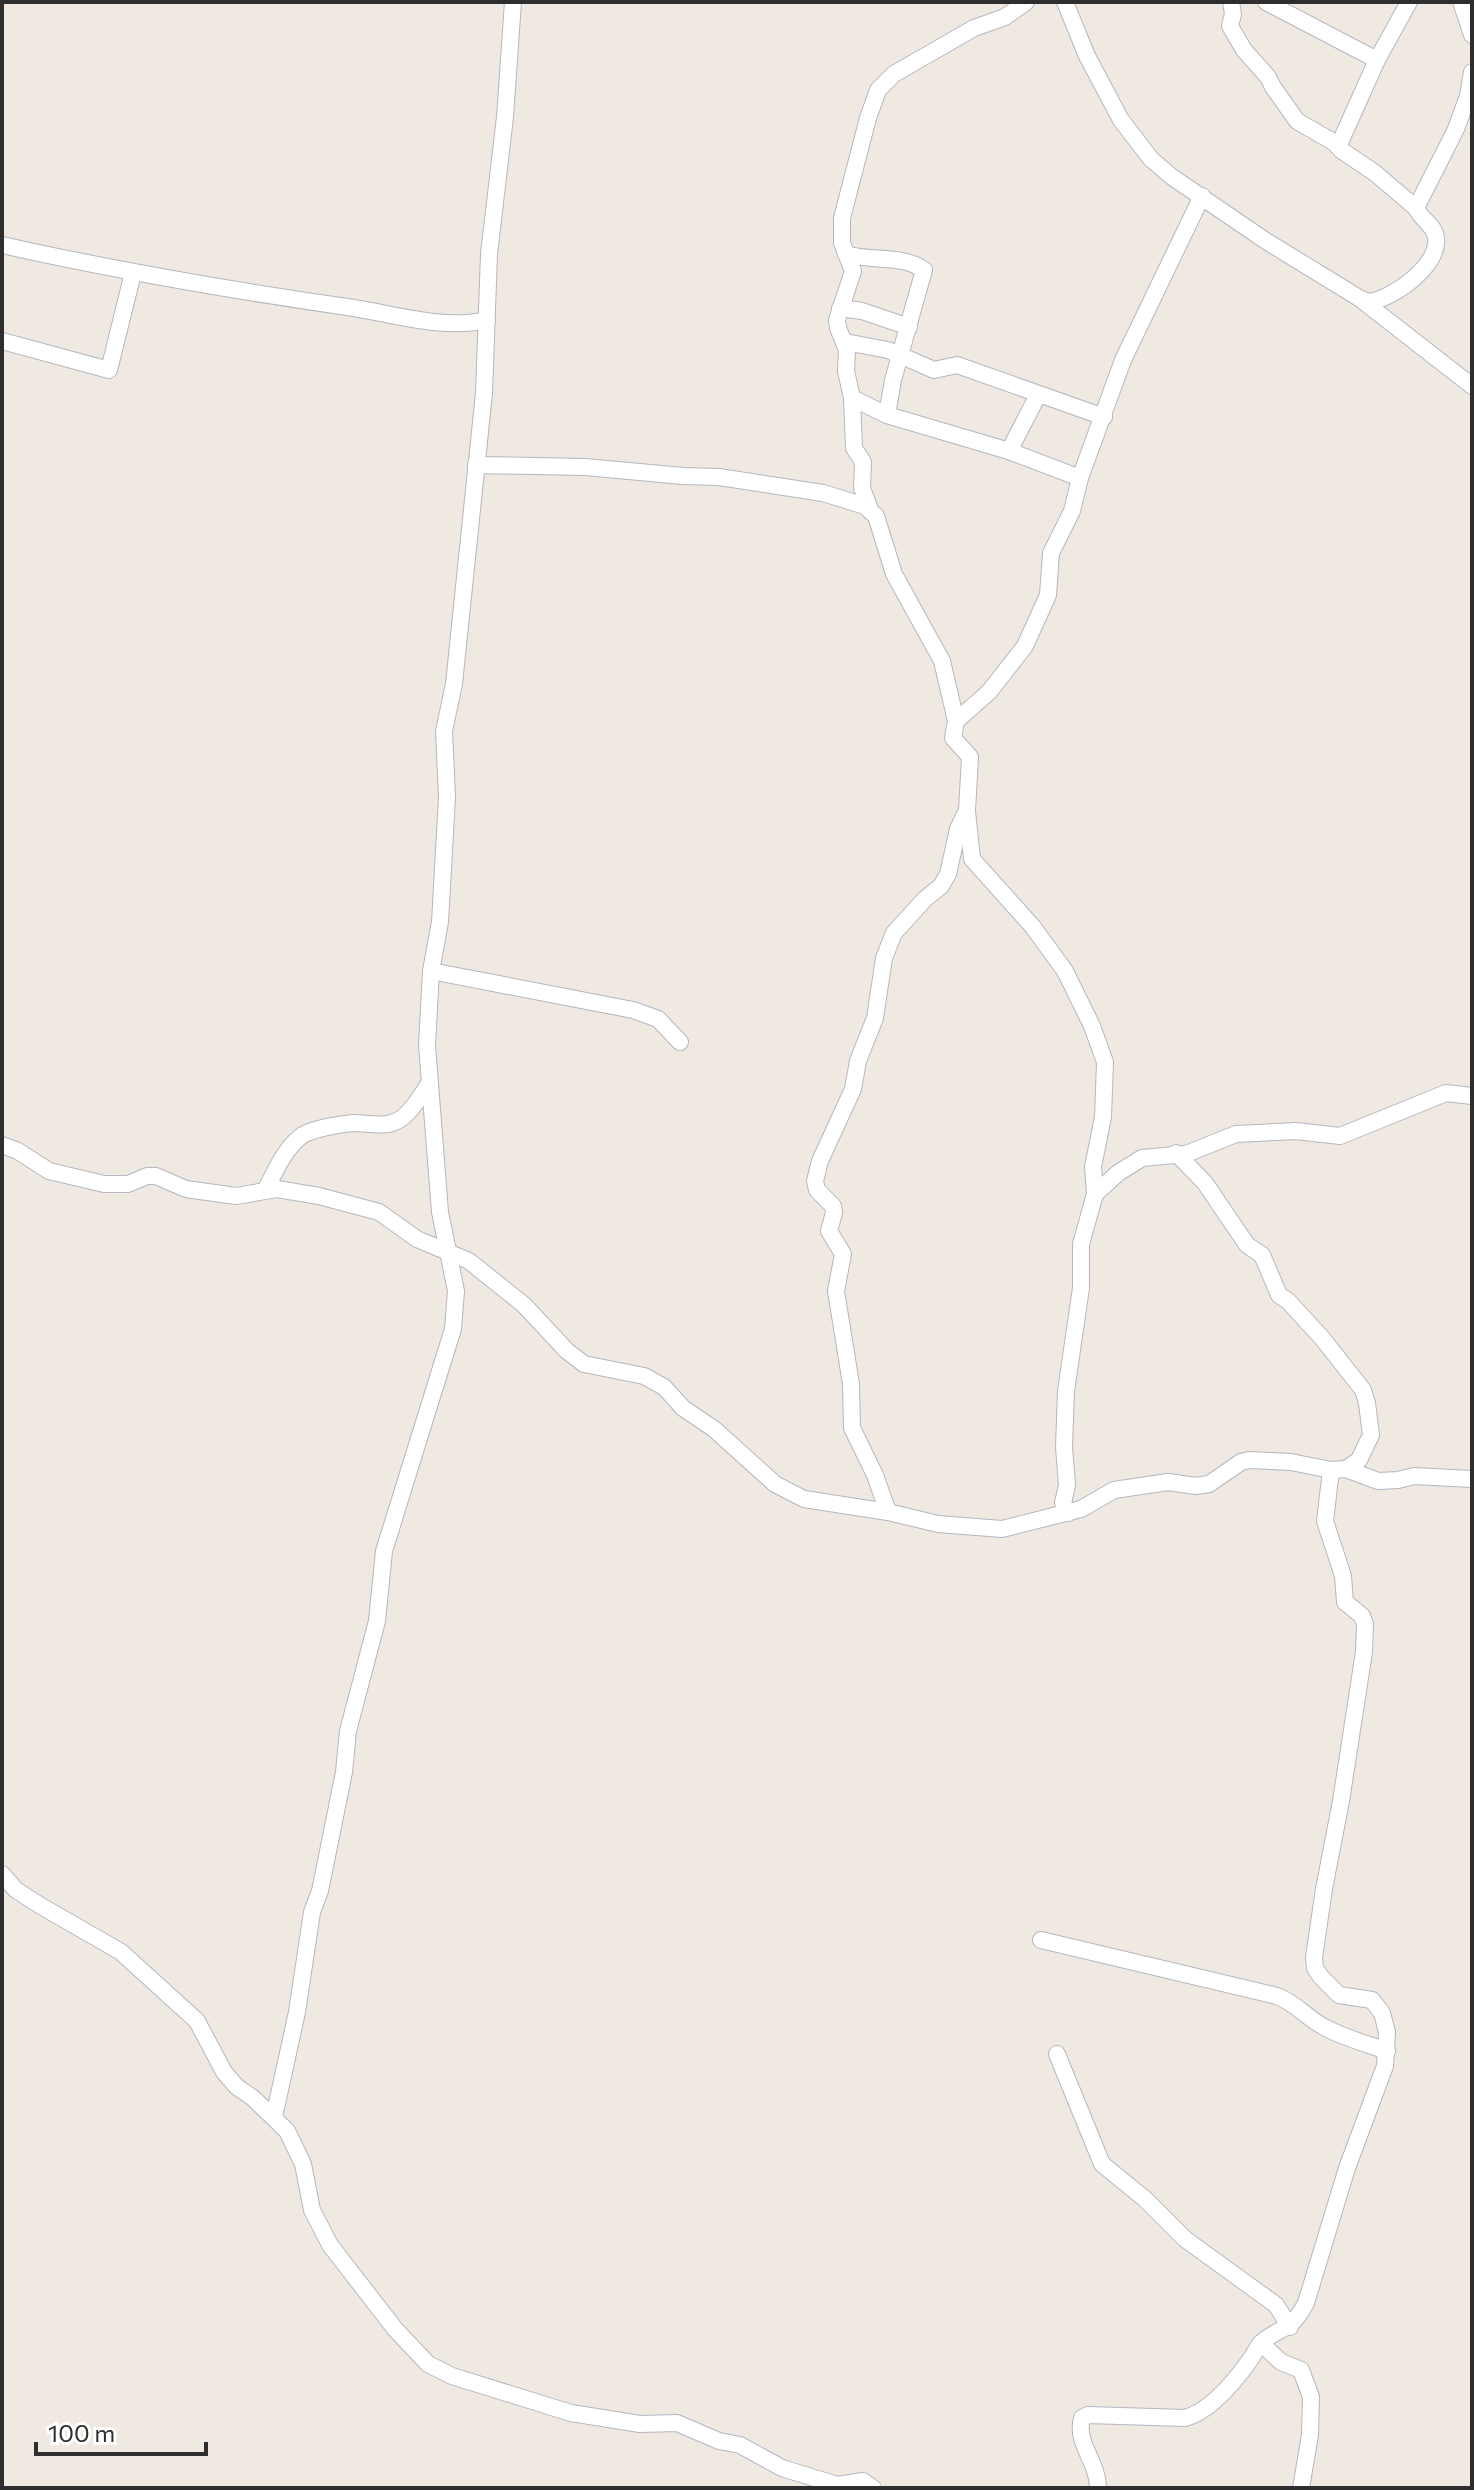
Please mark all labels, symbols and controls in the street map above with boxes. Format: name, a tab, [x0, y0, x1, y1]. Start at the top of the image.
scale bar	[36, 2406, 206, 2456]
text: 100 m	[48, 2418, 115, 2447]

